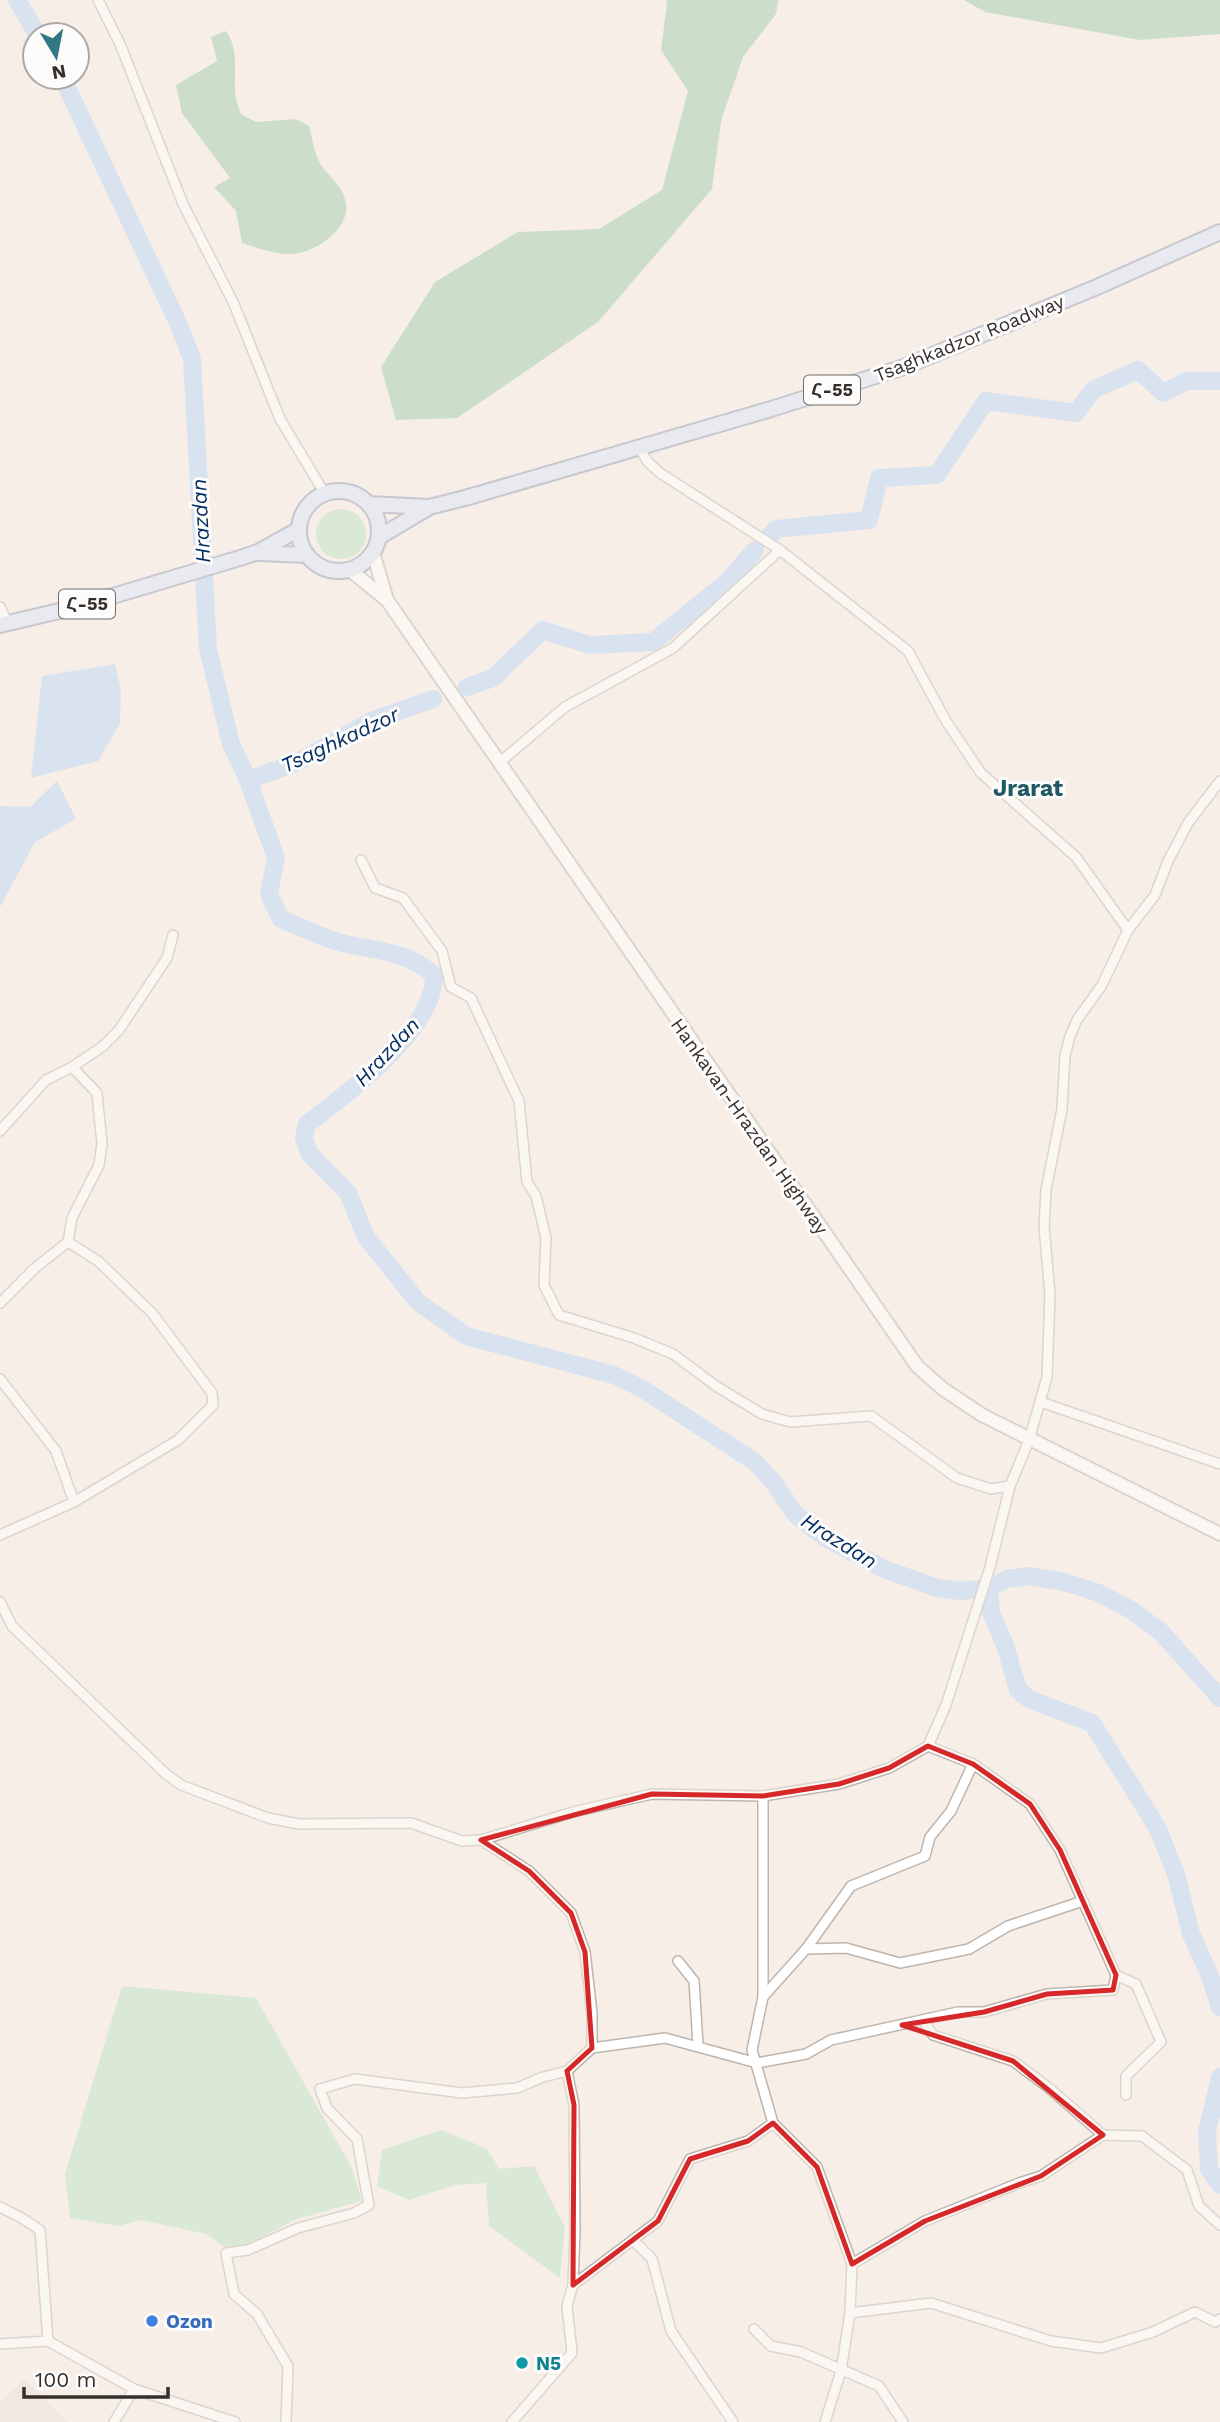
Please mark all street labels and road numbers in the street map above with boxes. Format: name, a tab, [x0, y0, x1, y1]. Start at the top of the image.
street label: Tsaghkadzor Roadway	[871, 290, 1068, 387]
road number: Հ-55	[804, 376, 860, 404]
road number: Հ-55	[59, 590, 115, 618]
street label: Hankavan-Hrazdan Highway	[666, 1014, 833, 1239]

